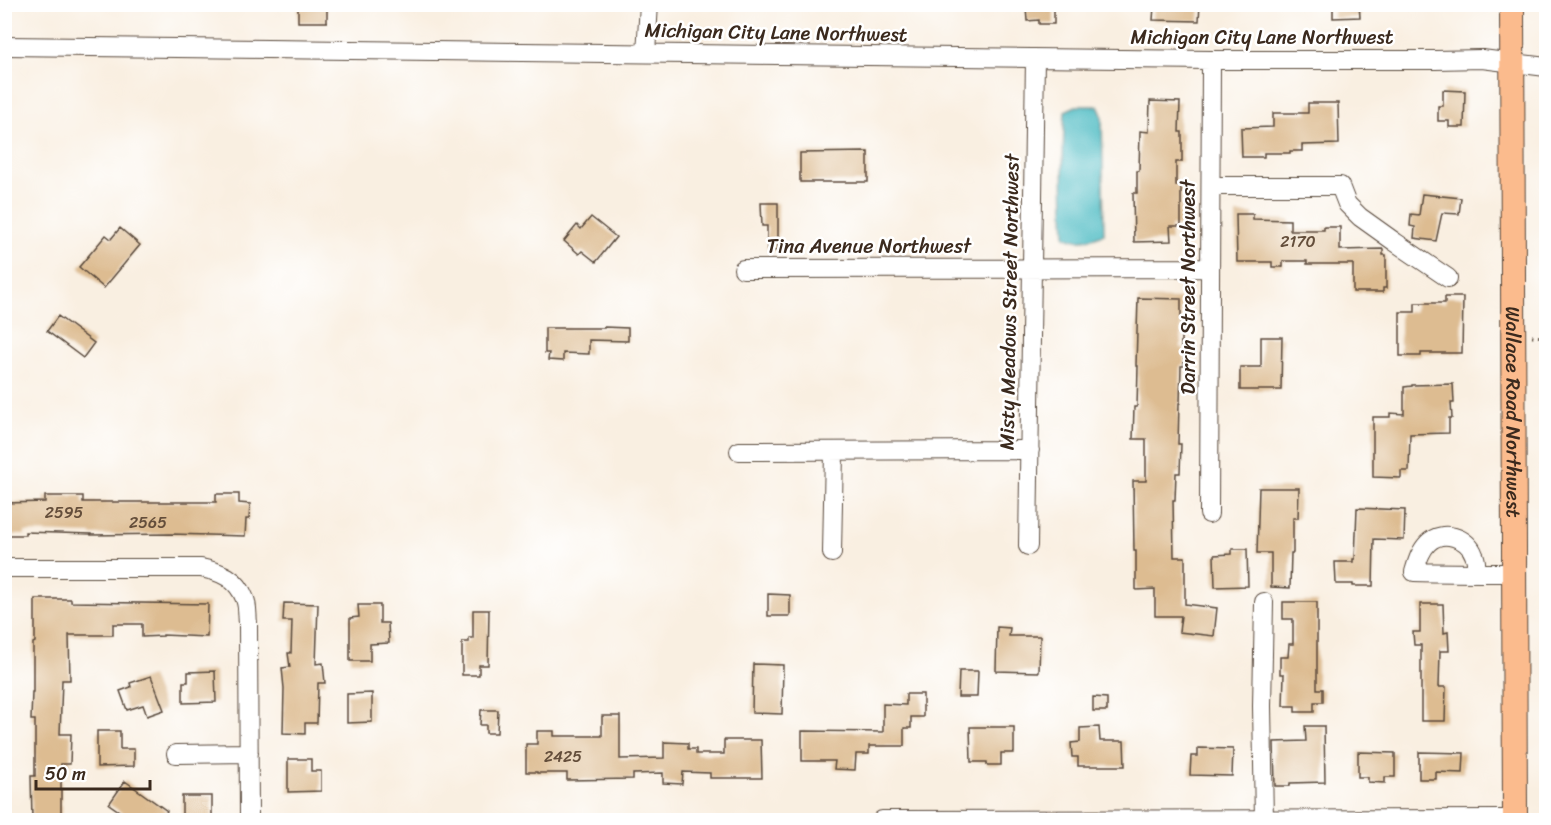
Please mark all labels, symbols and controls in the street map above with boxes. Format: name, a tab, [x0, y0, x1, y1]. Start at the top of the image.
street label: Michigan City Lane Northwest	[644, 13, 908, 52]
street label: Michigan City Lane Northwest	[1130, 20, 1394, 55]
street label: Misty Meadows Street Northwest	[989, 153, 1030, 451]
street label: Darrin Street Northwest	[1171, 179, 1206, 394]
house number: 2170	[1280, 227, 1316, 256]
street label: Tina Avenue Northwest	[767, 229, 972, 264]
street label: Wallace Road Northwest	[1495, 306, 1531, 518]
house number: 2595	[45, 498, 84, 527]
house number: 2565	[129, 508, 167, 537]
house number: 2425	[544, 742, 582, 771]
scale bar	[36, 753, 150, 791]
text: 50 m	[45, 758, 86, 790]

